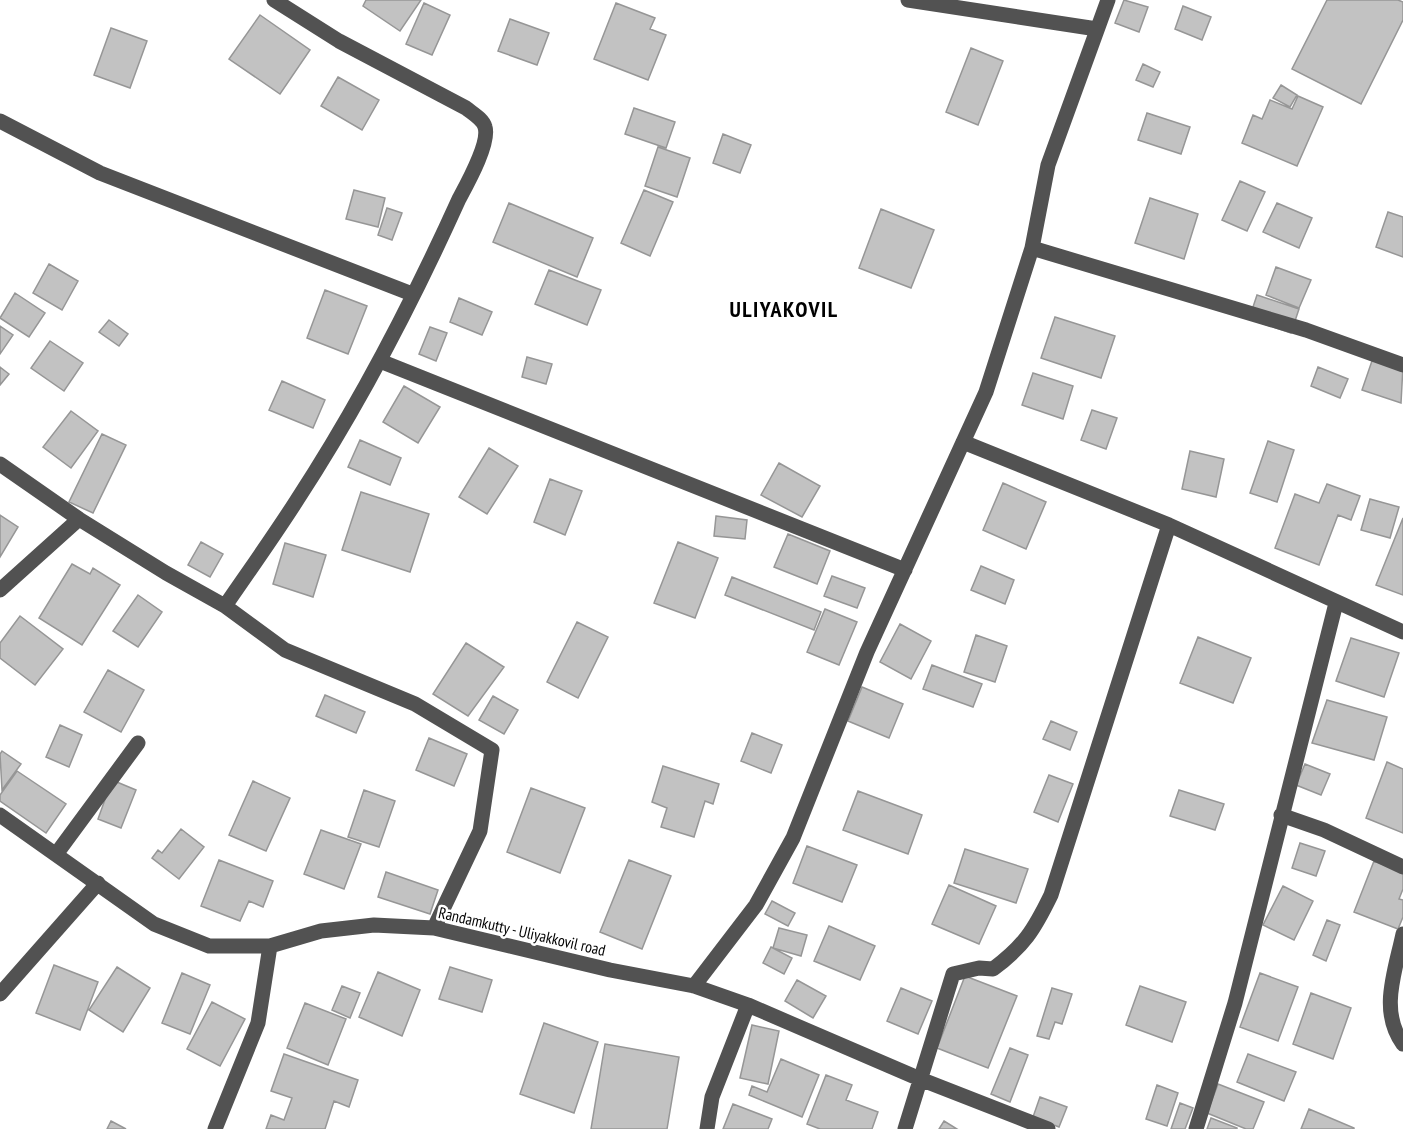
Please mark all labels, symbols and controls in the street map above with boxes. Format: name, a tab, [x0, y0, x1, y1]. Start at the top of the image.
district label: ULIYAKOVIL	[729, 295, 839, 323]
street label: Randamkutty - Uliyakkovil road	[437, 902, 608, 960]

